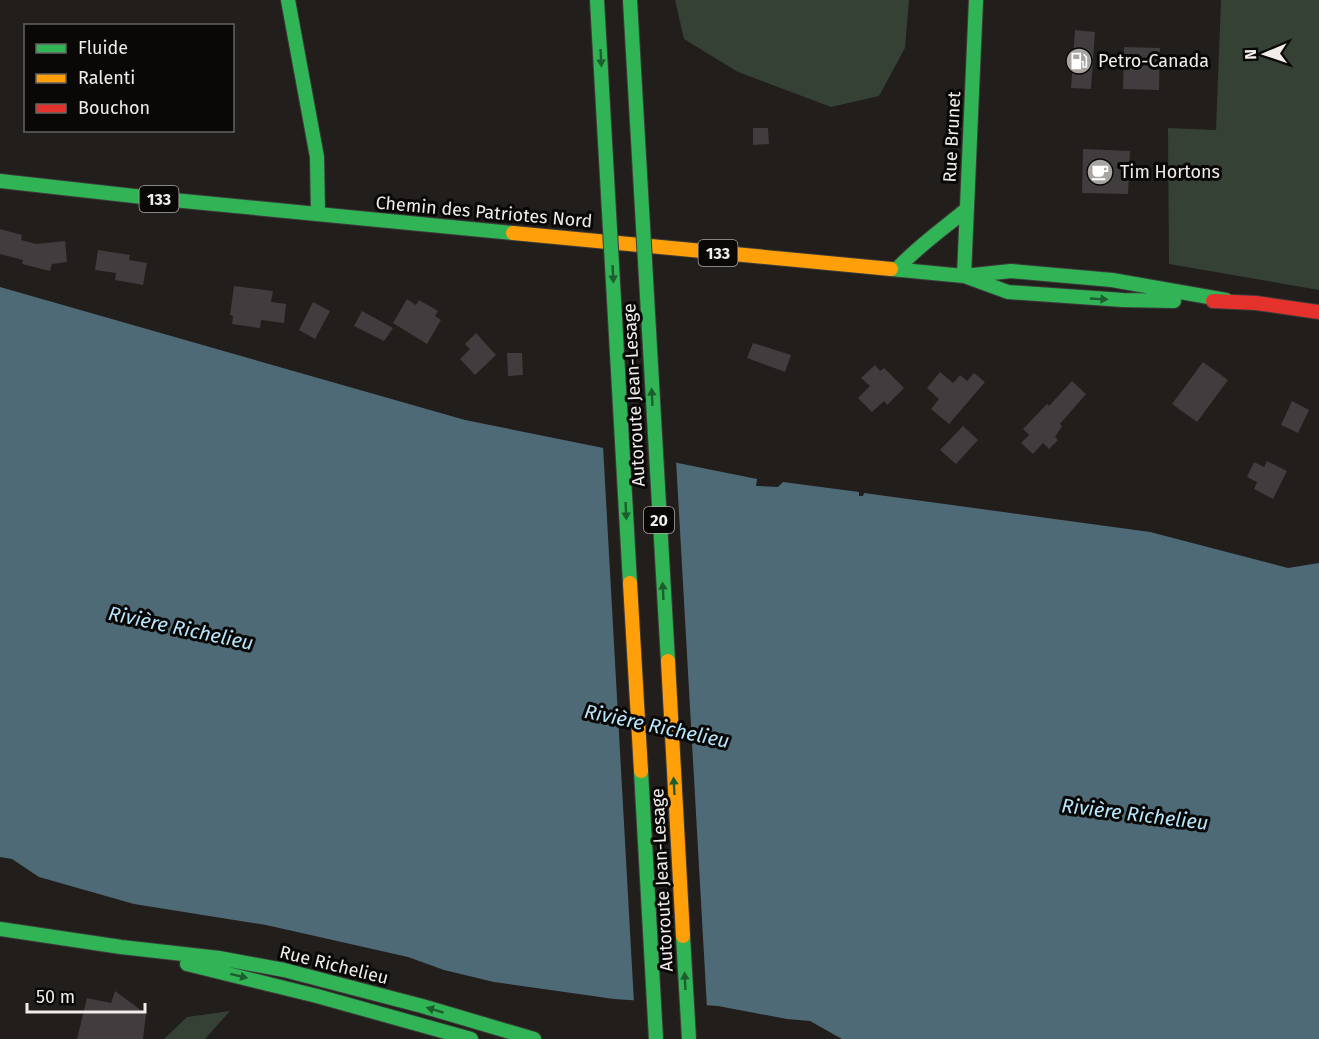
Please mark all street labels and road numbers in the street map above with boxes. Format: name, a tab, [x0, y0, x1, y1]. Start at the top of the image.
street label: Rue Brunet	[939, 90, 965, 183]
road number: 133	[140, 186, 178, 212]
street label: Chemin des Patriotes Nord	[375, 192, 593, 232]
road number: 133	[698, 240, 738, 266]
street label: Autoroute Jean-Lesage	[618, 303, 650, 487]
road number: 20	[644, 507, 674, 533]
street label: Autoroute Jean-Lesage	[646, 788, 678, 972]
street label: Rue Richelieu	[277, 941, 391, 989]

